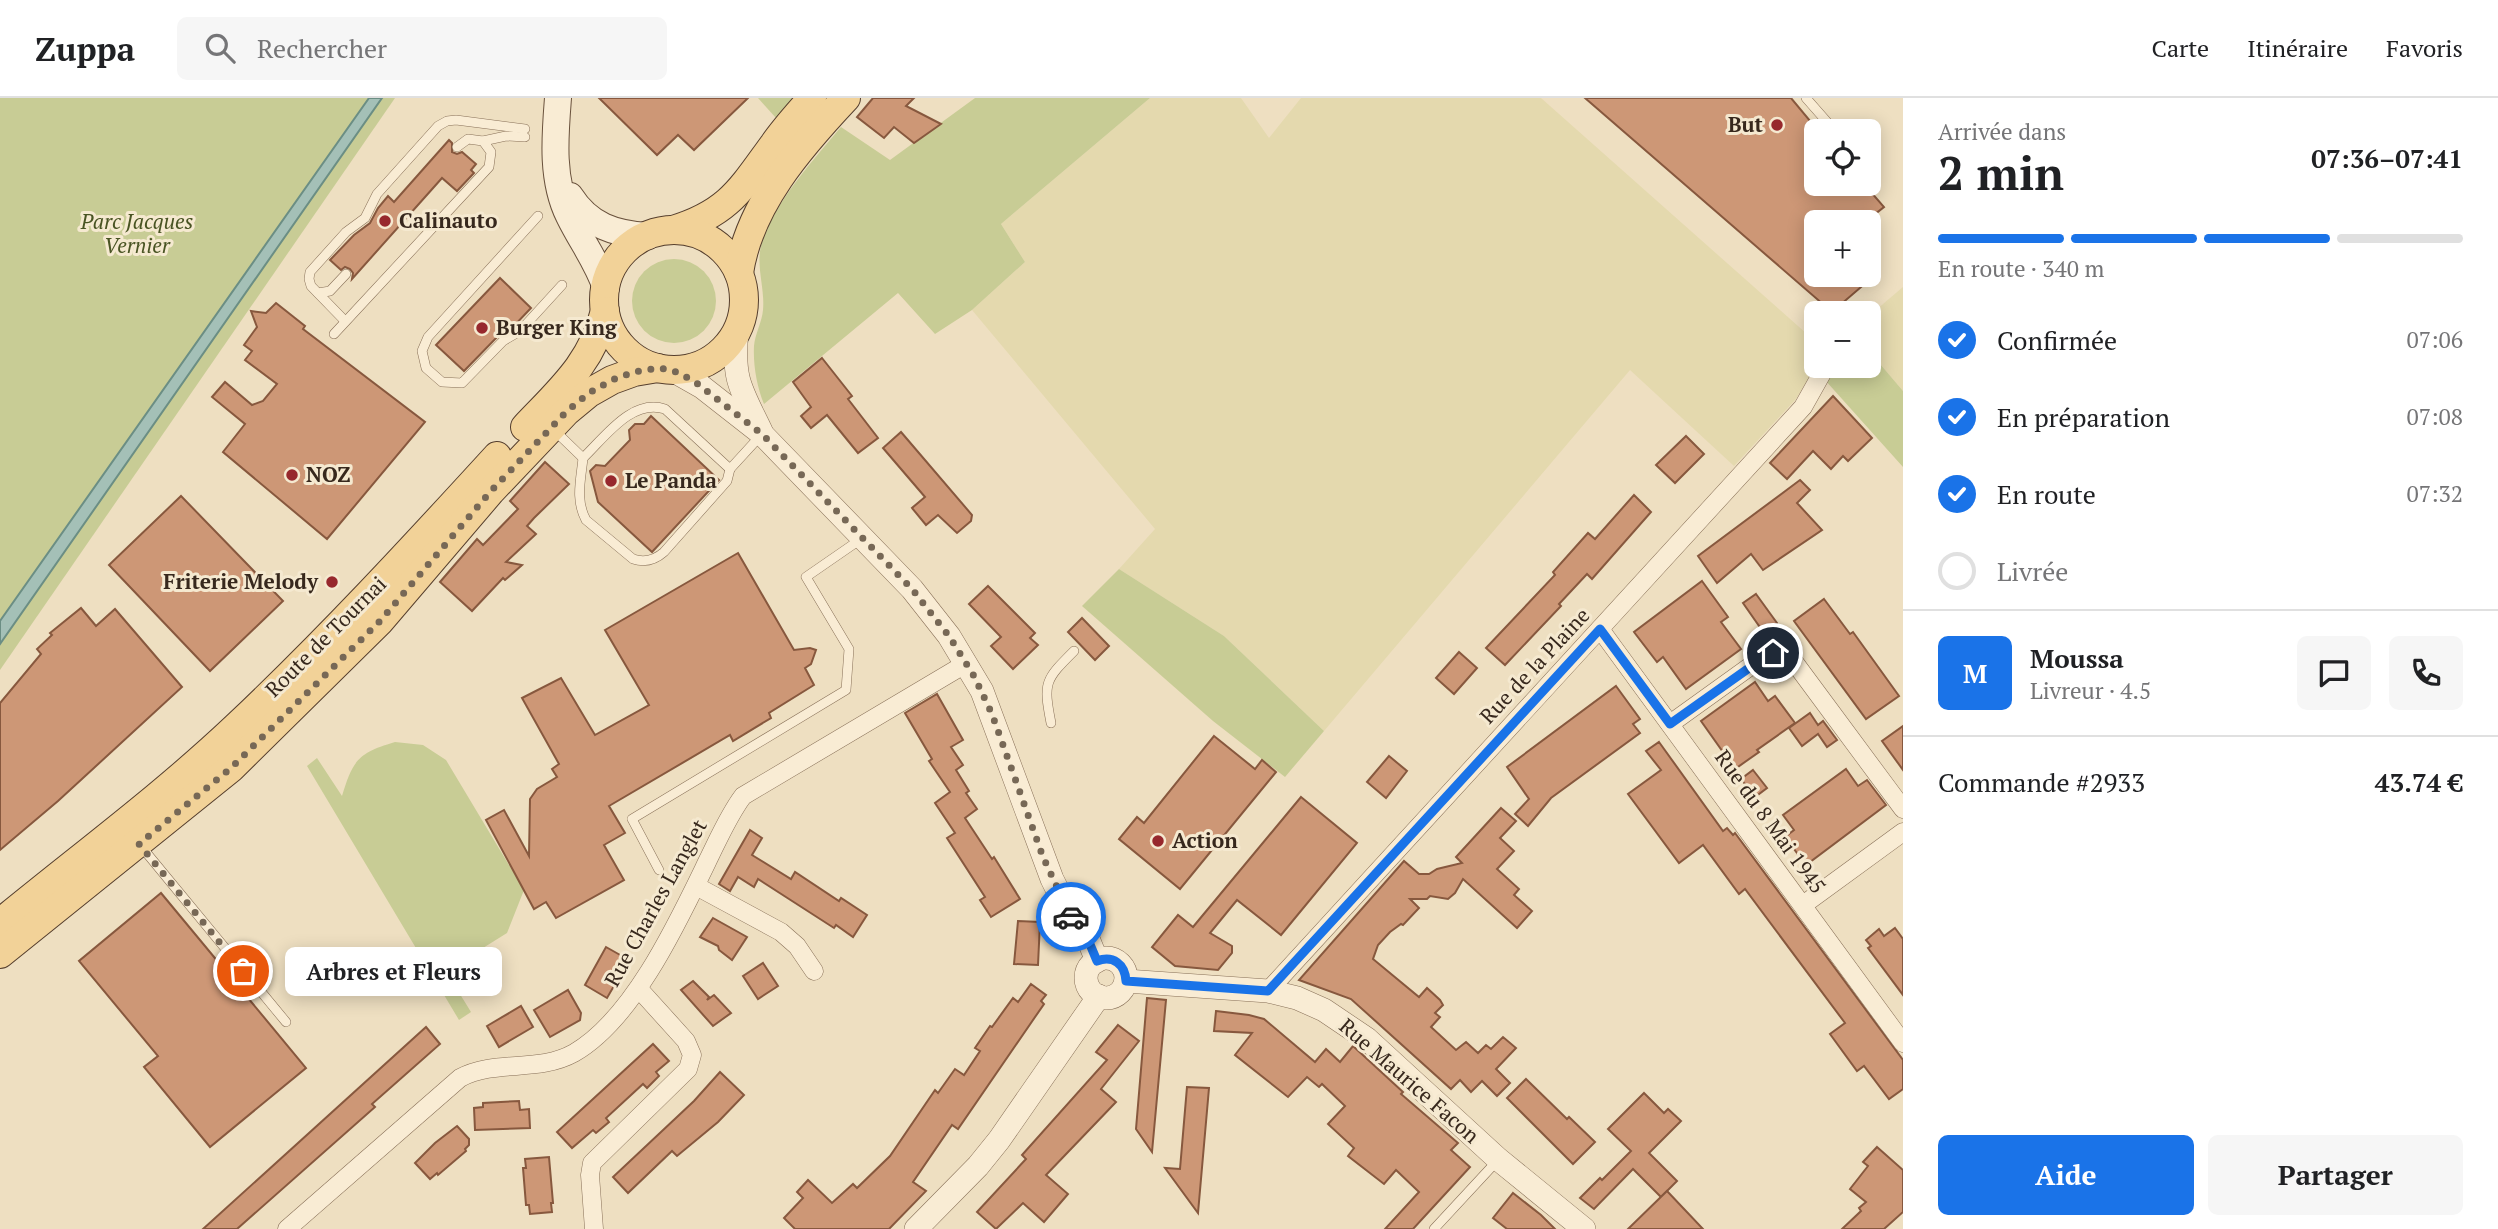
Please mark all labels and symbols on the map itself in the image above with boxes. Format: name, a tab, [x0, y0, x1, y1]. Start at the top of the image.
place label: But	[1728, 110, 1764, 138]
marker: But	[1769, 117, 1785, 133]
place label: Calinauto	[399, 206, 497, 234]
park label: Parc Jacques Vernier	[80, 207, 194, 259]
marker: Calinauto	[377, 213, 393, 229]
place label: Burger King	[496, 313, 618, 341]
marker: Burger King	[474, 320, 490, 336]
place label: NOZ	[306, 460, 351, 488]
place label: Le Panda	[625, 466, 717, 494]
marker: NOZ	[284, 467, 300, 483]
marker: Le Panda	[603, 473, 619, 489]
place label: Friterie Melody	[163, 567, 319, 595]
street label: Route de Tournai	[259, 570, 392, 703]
marker: Friterie Melody	[324, 574, 340, 590]
street label: Rue de la Plaine	[1473, 601, 1595, 729]
pin	[1743, 623, 1803, 683]
street label: Rue du 8 Mai 1945	[1709, 744, 1832, 899]
street label: Rue Charles Langlet	[598, 814, 713, 991]
place label: Action	[1172, 826, 1238, 854]
marker: Action	[1150, 833, 1166, 849]
courier	[1036, 882, 1106, 952]
pin	[213, 941, 273, 1001]
callout: Arbres et Fleurs	[285, 946, 502, 996]
street label: Rue Maurice Facon	[1334, 1012, 1486, 1149]

